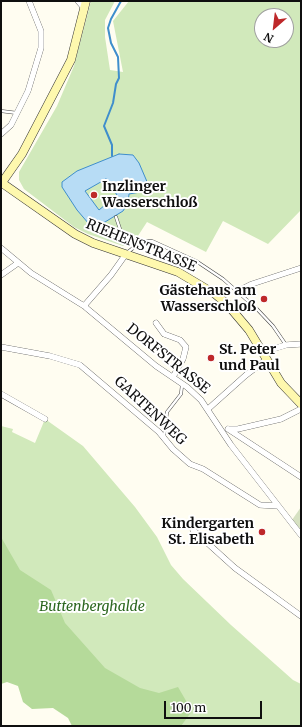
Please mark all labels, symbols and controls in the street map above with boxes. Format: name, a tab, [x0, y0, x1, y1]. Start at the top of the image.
north arrow	[254, 8, 294, 48]
text: N	[262, 29, 276, 46]
place label: Inzlinger Wasserschloß	[102, 179, 197, 212]
marker: Inzlinger Wasserschloß	[89, 190, 99, 200]
street label: RIEHENSTRASSE	[83, 216, 199, 276]
place label: Gästehaus am Wasserschloß	[160, 283, 256, 316]
marker: Gästehaus am Wasserschloß	[259, 294, 269, 304]
street label: DORFSTRASSE	[123, 320, 213, 398]
place label: St. Peter und Paul	[219, 342, 280, 374]
marker: St. Peter und Paul	[206, 353, 216, 363]
street label: GARTENWEG	[110, 373, 190, 449]
place label: Kindergarten St. Elisabeth	[161, 516, 254, 548]
marker: Kindergarten St. Elisabeth	[257, 527, 267, 537]
park label: Buttenberghalde	[39, 599, 145, 615]
scale bar	[166, 693, 264, 719]
text: 100 m	[171, 700, 206, 715]

